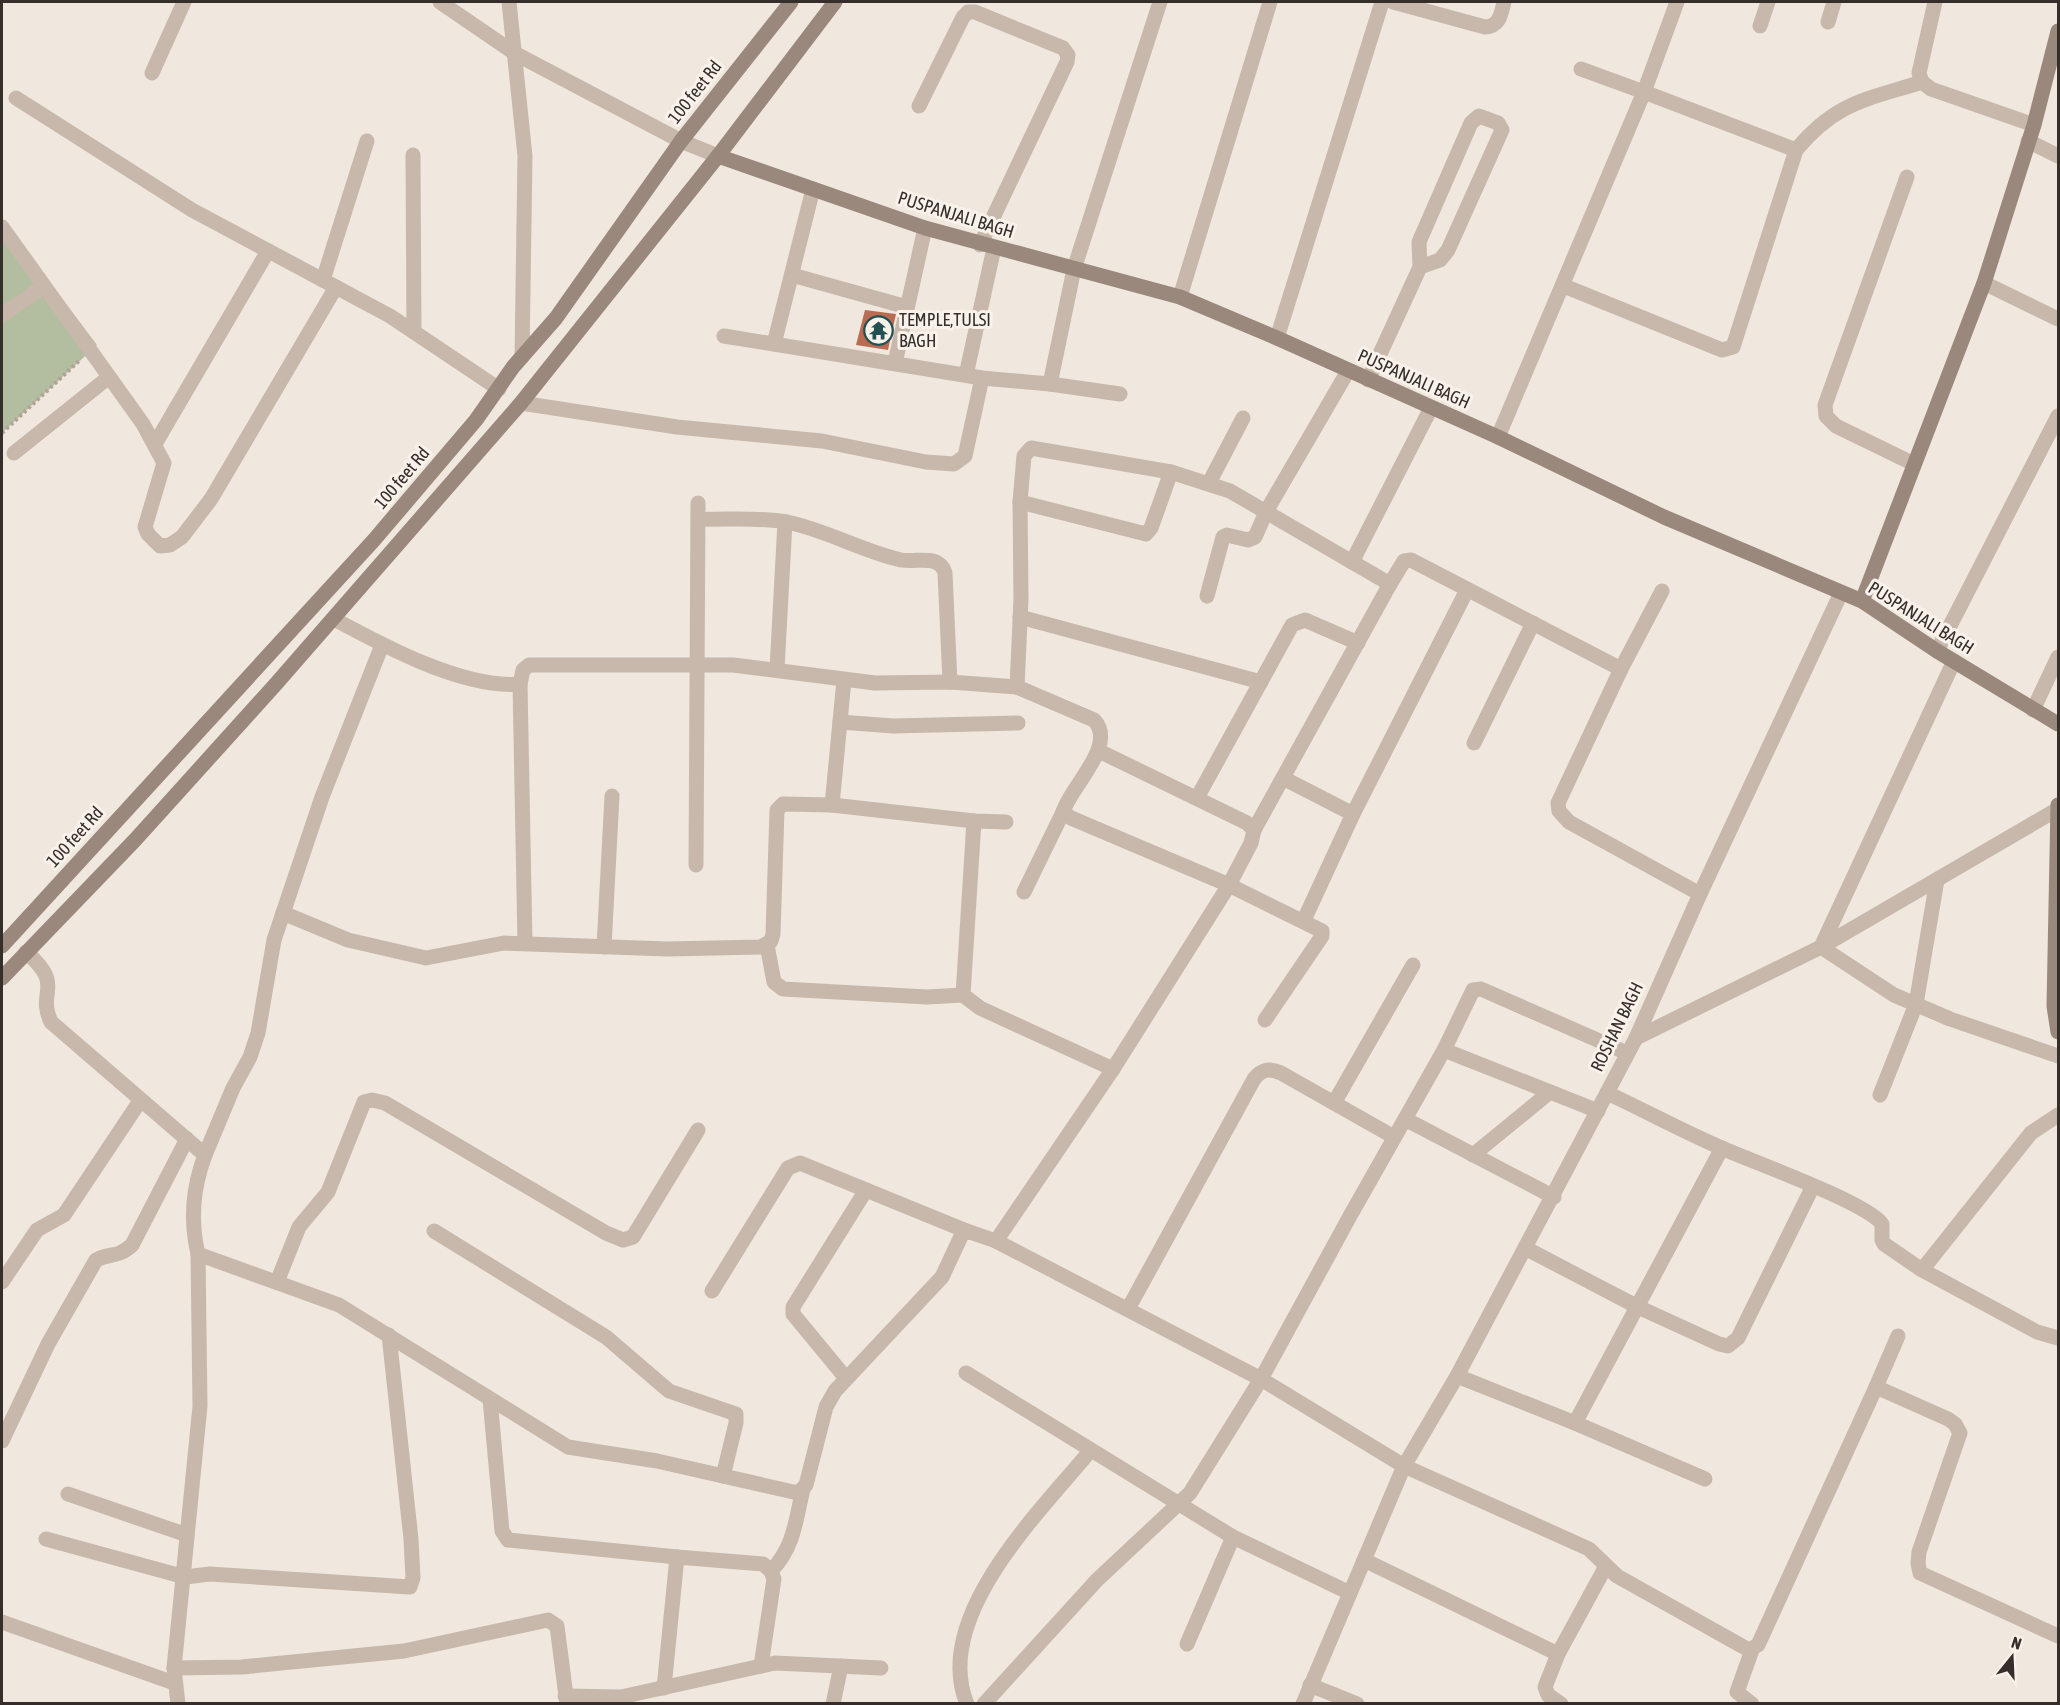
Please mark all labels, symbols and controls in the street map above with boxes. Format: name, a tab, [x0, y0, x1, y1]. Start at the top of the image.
street label: 100 feet Rd	[663, 56, 726, 127]
street label: PUSPANJALI BAGH	[895, 187, 1017, 242]
place label: TEMPLE,TULSI BAGH	[899, 309, 991, 351]
temple icon: TEMPLE,TULSI BAGH	[862, 314, 894, 346]
street label: PUSPANJALI BAGH	[1355, 344, 1474, 413]
street label: 100 feet Rd	[370, 442, 434, 513]
street label: PUSPANJALI BAGH	[1865, 577, 1978, 658]
street label: 100 feet Rd	[42, 802, 107, 871]
street label: ROSHAN BAGH	[1586, 979, 1647, 1075]
north arrow	[1982, 1627, 2042, 1687]
text: N	[2009, 1633, 2024, 1653]

